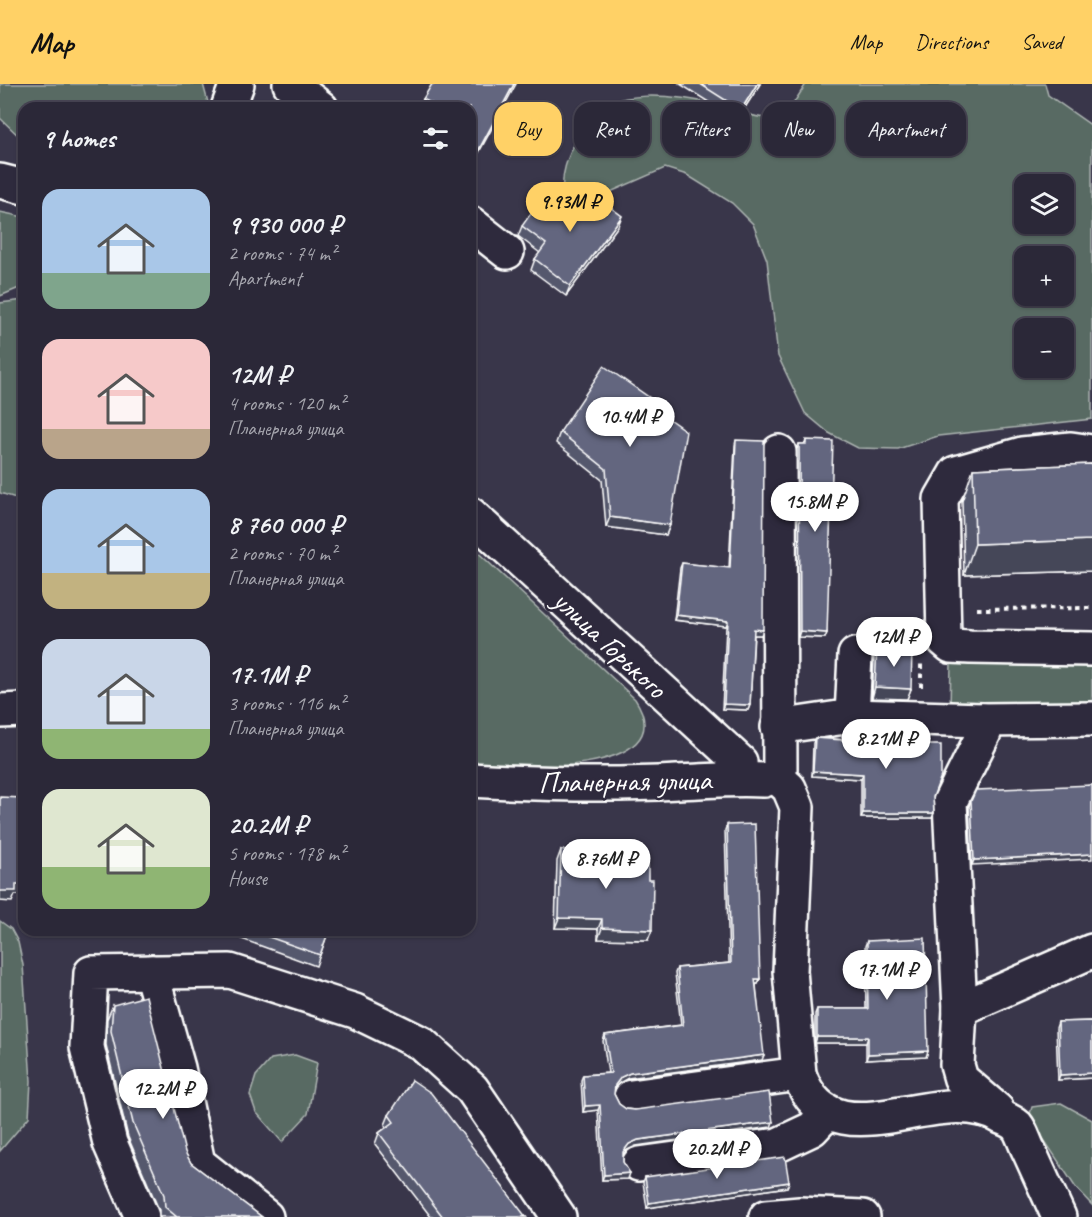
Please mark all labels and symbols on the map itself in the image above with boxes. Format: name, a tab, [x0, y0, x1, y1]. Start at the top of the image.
pin: 9.93M ₽	[515, 182, 625, 233]
pin: 10.4M ₽	[575, 397, 685, 448]
pin: 15.8M ₽	[760, 482, 870, 533]
street label: улица Горького	[544, 580, 676, 707]
pin: 12M ₽	[852, 617, 936, 668]
pin: 8.21M ₽	[831, 719, 941, 770]
street label: Планерная улица	[538, 760, 714, 802]
pin: 8.76M ₽	[551, 839, 661, 890]
pin: 17.1M ₽	[832, 950, 942, 1001]
pin: 12.2M ₽	[108, 1069, 218, 1120]
pin: 20.2M ₽	[662, 1129, 772, 1180]

